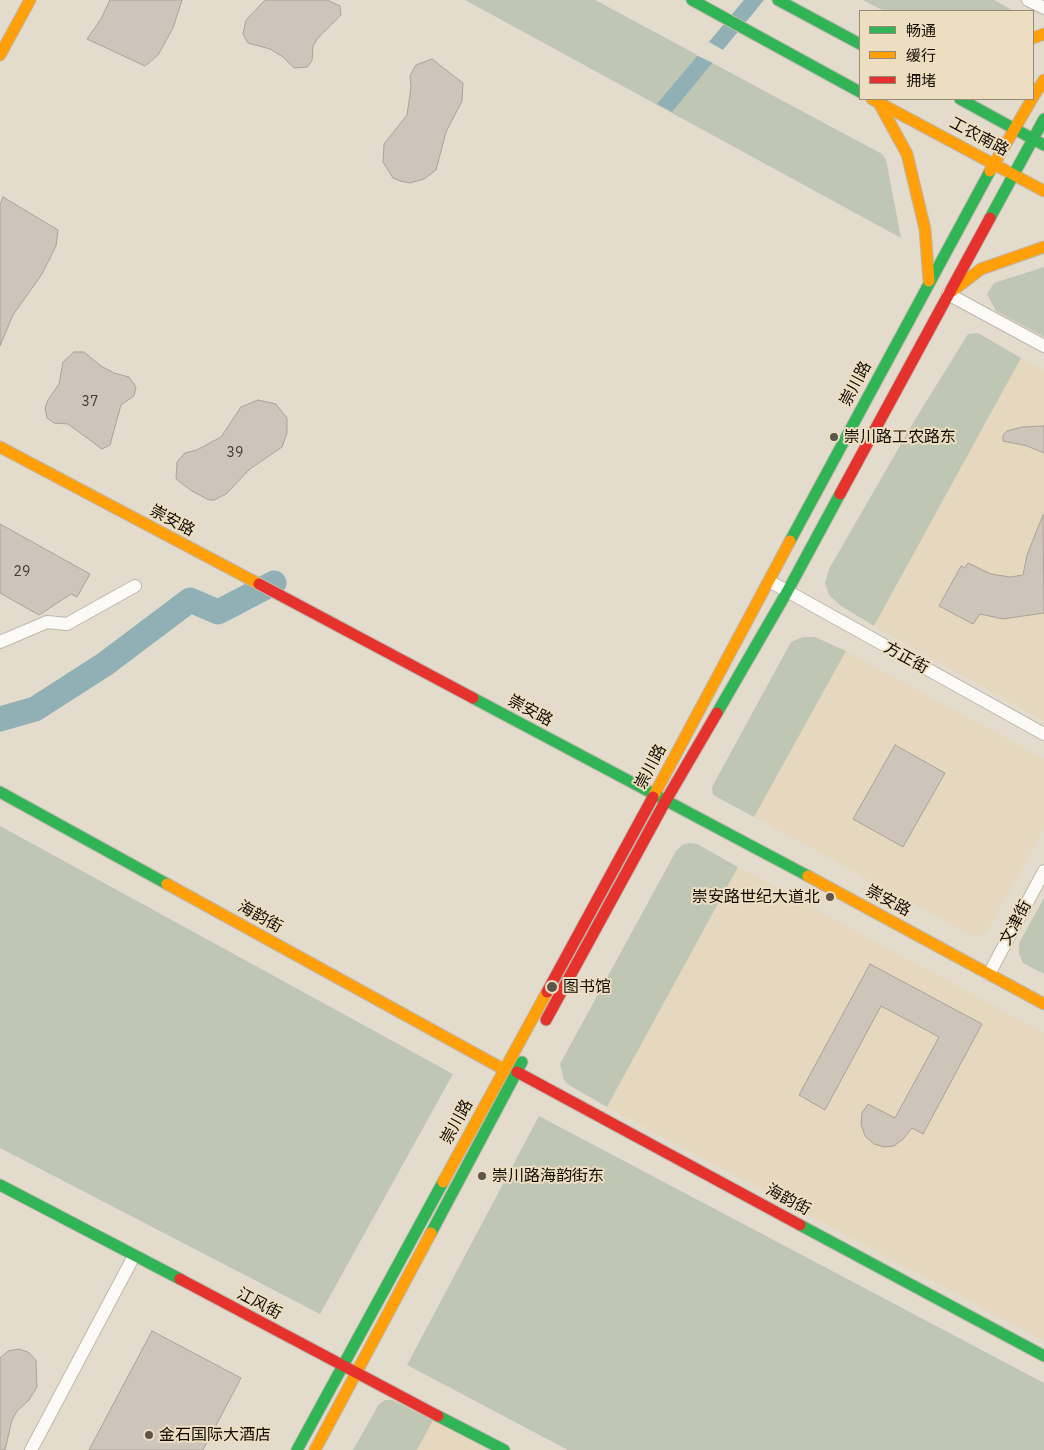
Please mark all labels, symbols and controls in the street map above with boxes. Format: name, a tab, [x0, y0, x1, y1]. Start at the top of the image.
legend	[859, 10, 1034, 100]
text: 畅通	[906, 21, 936, 40]
text: 缓行	[906, 46, 936, 65]
text: 拥堵	[906, 71, 936, 90]
street label: 工农南路	[946, 114, 1012, 160]
street label: 崇川路	[836, 358, 876, 410]
house number: 37	[82, 394, 98, 410]
place label: 崇川路工农路东	[844, 427, 956, 447]
marker: 崇川路工农路东	[828, 431, 840, 443]
house number: 39	[227, 445, 243, 461]
street label: 崇安路	[146, 501, 198, 541]
house number: 29	[14, 564, 30, 580]
street label: 方正街	[880, 638, 932, 678]
street label: 崇安路	[504, 691, 556, 731]
street label: 崇川路	[631, 741, 671, 793]
street label: 崇安路	[862, 881, 914, 921]
place label: 崇安路世纪大道北	[692, 887, 820, 907]
marker: 崇安路世纪大道北	[824, 891, 836, 903]
street label: 海韵街	[234, 897, 286, 937]
street label: 文津街	[996, 897, 1036, 949]
place label: 图书馆	[563, 977, 611, 997]
marker: 图书馆	[545, 980, 559, 994]
street label: 崇川路	[437, 1096, 477, 1148]
place label: 崇川路海韵街东	[492, 1166, 604, 1186]
marker: 崇川路海韵街东	[476, 1170, 488, 1182]
street label: 海韵街	[762, 1180, 814, 1220]
street label: 江风街	[233, 1284, 285, 1324]
place label: 金石国际大酒店	[159, 1425, 271, 1445]
marker: 金石国际大酒店	[143, 1429, 155, 1441]

